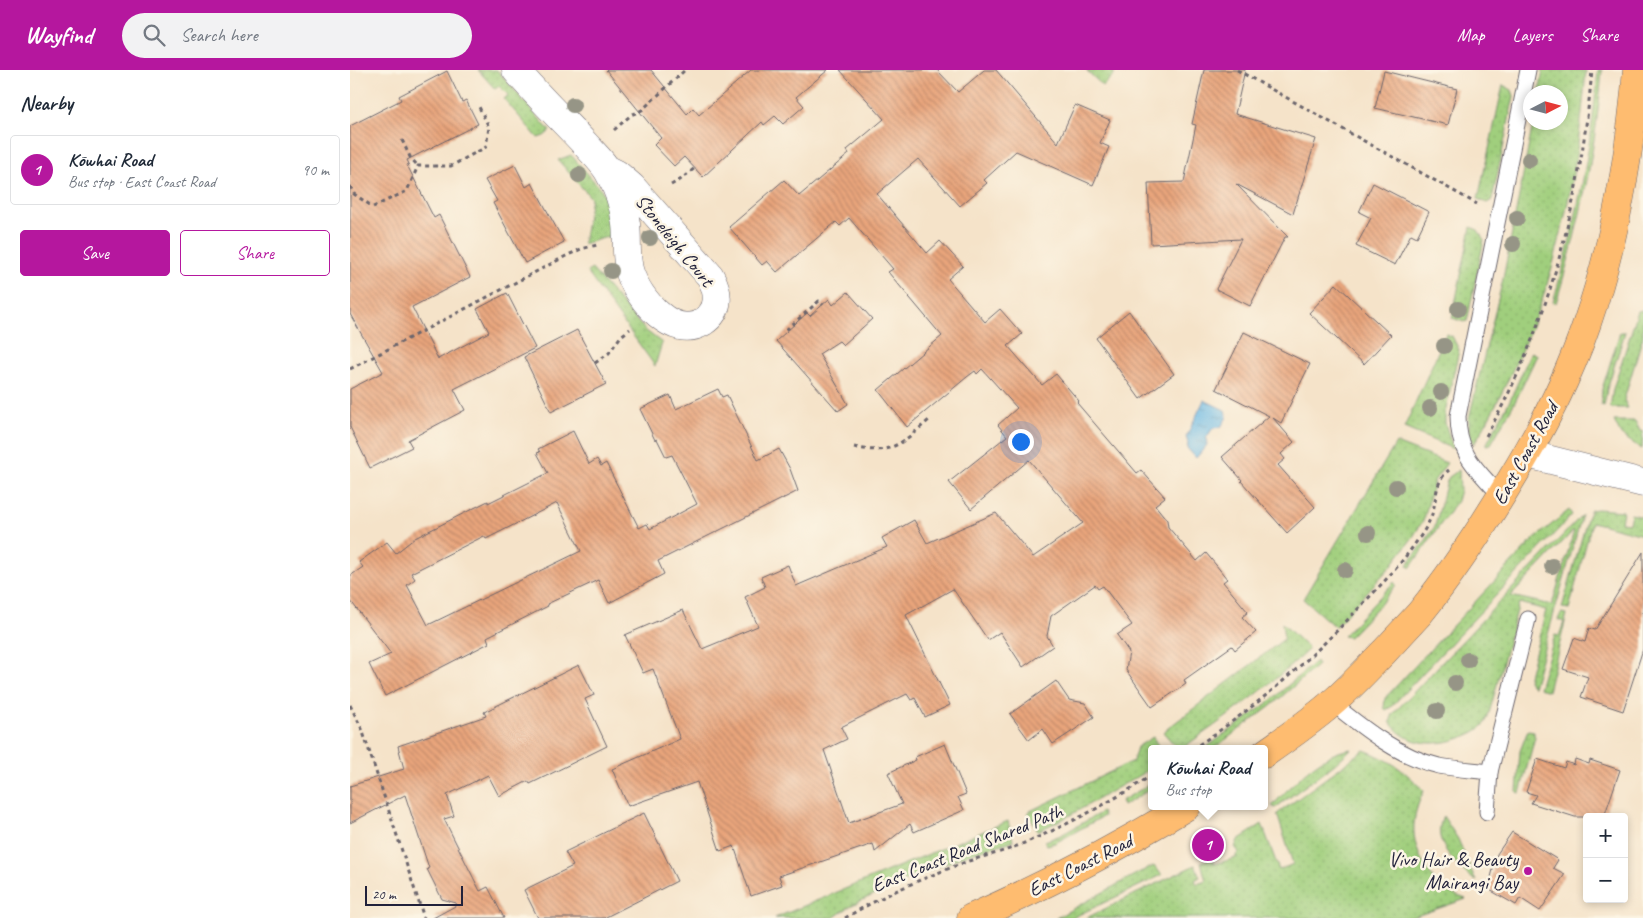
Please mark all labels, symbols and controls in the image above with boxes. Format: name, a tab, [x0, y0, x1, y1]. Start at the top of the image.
search box	[122, 13, 472, 58]
text: Wayfind	[25, 20, 92, 50]
icon: search	[140, 21, 168, 49]
text: Search here	[180, 23, 258, 47]
text: Map	[1457, 24, 1485, 46]
text: Layers	[1513, 24, 1552, 46]
text: Share	[1580, 24, 1618, 46]
north arrow	[1523, 85, 1568, 130]
text: Nearby	[20, 90, 73, 116]
text: Kōwhai Road	[68, 148, 153, 172]
text: 1	[33, 160, 41, 180]
text: 90 m	[302, 160, 329, 180]
text: Bus stop · East Coast Road	[68, 172, 216, 192]
street label: Stoneleigh Court	[630, 189, 721, 293]
button: Save	[20, 230, 170, 276]
button: Share	[180, 230, 330, 276]
street label: East Coast Road	[1487, 395, 1565, 509]
your location	[1008, 429, 1034, 455]
popup	[1148, 745, 1268, 810]
text: Kōwhai Road	[1166, 756, 1250, 780]
text: Bus stop	[1166, 780, 1212, 800]
street label: East Coast Road Shared Path	[868, 798, 1068, 898]
map controls	[1583, 813, 1628, 903]
button: +	[1583, 813, 1628, 858]
pin: 1	[1192, 826, 1224, 864]
street label: East Coast Road	[1024, 827, 1139, 902]
place label: Vivo Hair & Beauty Mairangi Bay	[1389, 847, 1520, 895]
button: −	[1583, 858, 1628, 903]
marker: Vivo Hair & Beauty Mairangi Bay	[1522, 865, 1534, 877]
scale bar	[365, 883, 462, 906]
text: 20 m	[372, 886, 396, 903]

